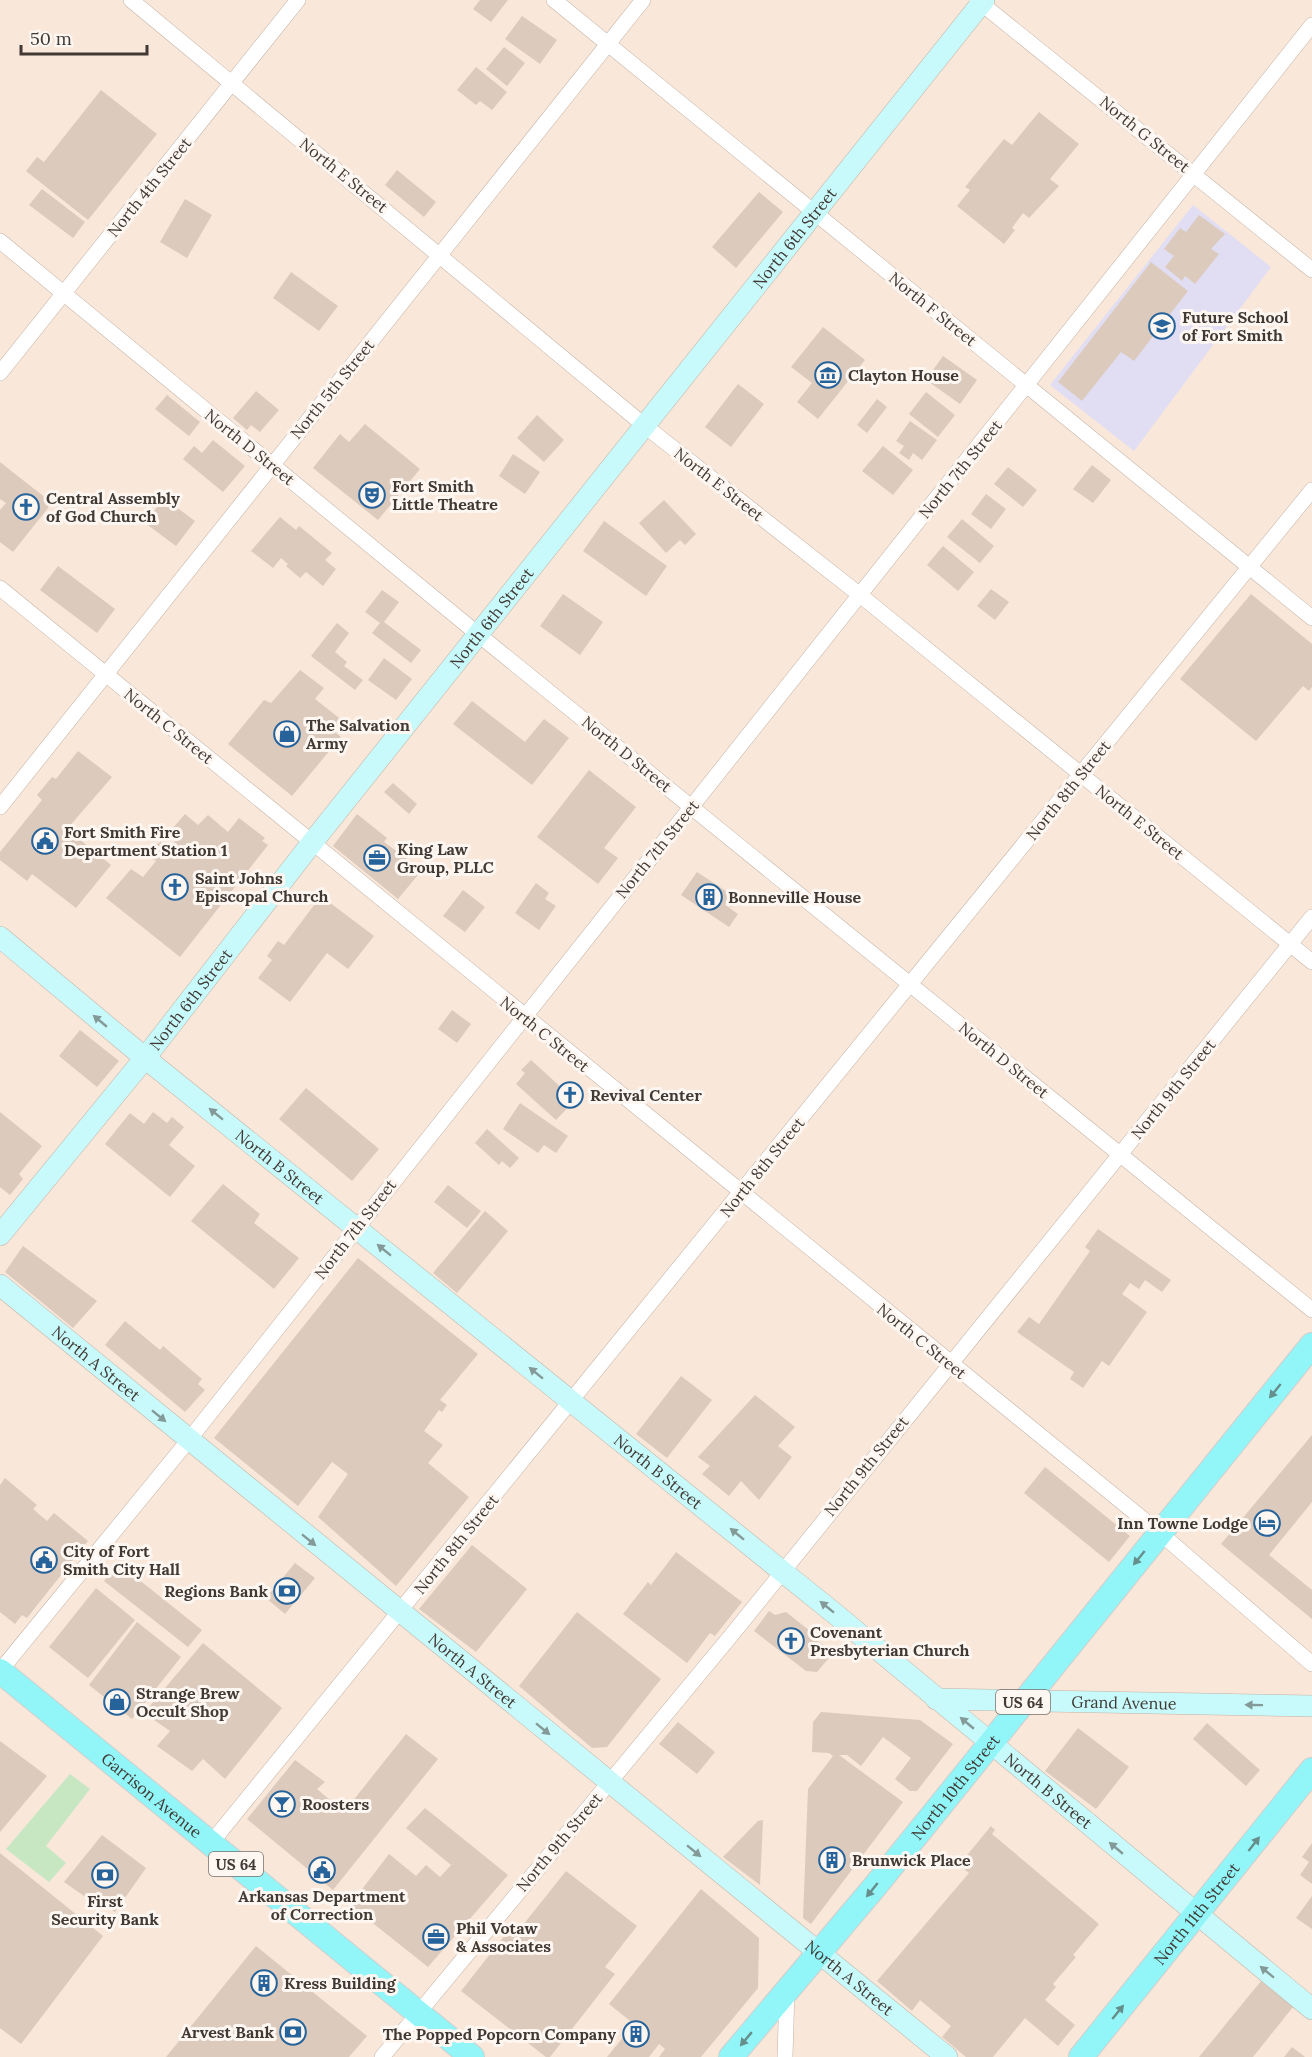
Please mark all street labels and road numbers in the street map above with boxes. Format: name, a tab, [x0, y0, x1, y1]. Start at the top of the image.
street label: North G Street	[1096, 92, 1195, 177]
street label: North 4th Street	[103, 133, 196, 241]
street label: North E Street	[296, 133, 393, 217]
street label: North 6th Street	[748, 183, 841, 292]
street label: North F Street	[885, 268, 981, 351]
street label: North 5th Street	[286, 334, 379, 443]
street label: North D Street	[201, 405, 300, 490]
street label: North 7th Street	[914, 415, 1006, 522]
street label: North E Street	[670, 443, 768, 526]
street label: North 6th Street	[445, 563, 538, 672]
street label: North C Street	[120, 684, 218, 769]
street label: North D Street	[578, 712, 677, 797]
street label: North 8th Street	[1022, 735, 1115, 844]
street label: North E Street	[1092, 780, 1189, 864]
street label: North 7th Street	[611, 795, 703, 902]
street label: North 6th Street	[145, 944, 237, 1054]
street label: North C Street	[496, 992, 594, 1077]
street label: North D Street	[955, 1018, 1054, 1103]
street label: North 9th Street	[1127, 1034, 1220, 1143]
street label: North 8th Street	[716, 1112, 809, 1221]
street label: North B Street	[231, 1125, 329, 1209]
street label: North 7th Street	[310, 1174, 401, 1283]
street label: North C Street	[873, 1299, 971, 1384]
street label: North A Street	[48, 1321, 145, 1406]
street label: North 9th Street	[820, 1411, 913, 1520]
street label: North B Street	[610, 1430, 707, 1514]
street label: North 8th Street	[410, 1489, 503, 1598]
street label: North A Street	[425, 1629, 522, 1713]
road number: US 64	[996, 1690, 1050, 1714]
street label: Grand Avenue	[1071, 1692, 1177, 1713]
street label: North 10th Street	[907, 1730, 1004, 1844]
street label: Garrison Avenue	[97, 1748, 206, 1842]
street label: North B Street	[1000, 1748, 1097, 1833]
street label: North 9th Street	[512, 1788, 607, 1896]
road number: US 64	[209, 1852, 263, 1876]
street label: North 11th Street	[1149, 1858, 1244, 1969]
street label: North A Street	[801, 1936, 898, 2020]

